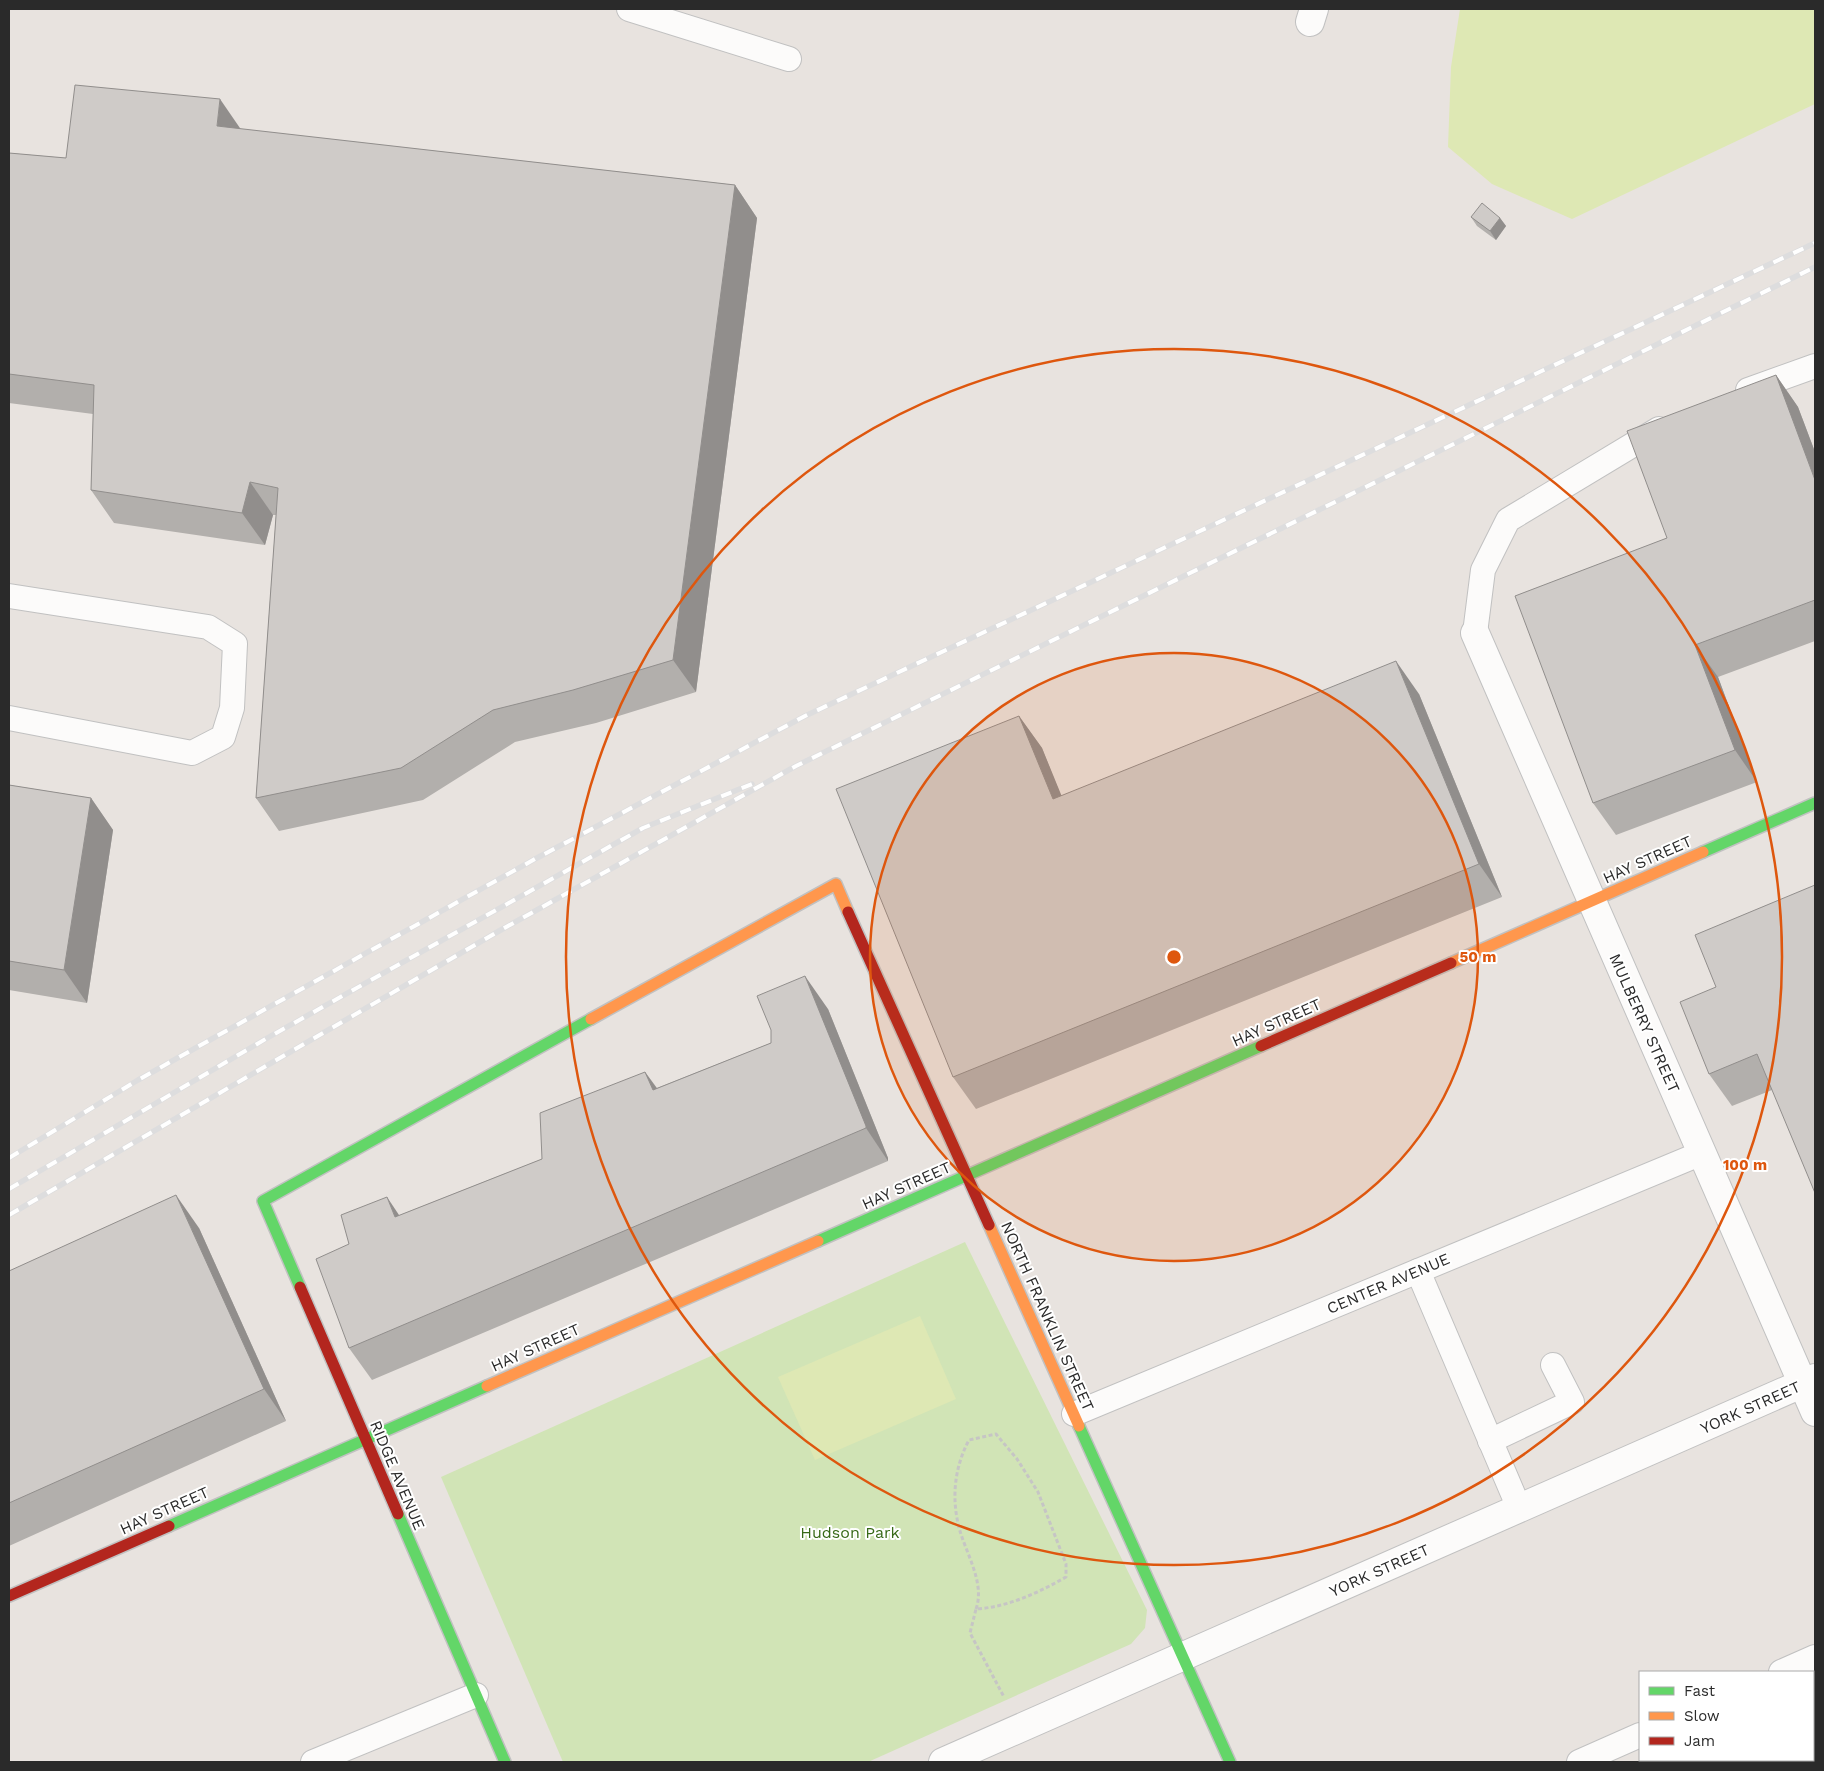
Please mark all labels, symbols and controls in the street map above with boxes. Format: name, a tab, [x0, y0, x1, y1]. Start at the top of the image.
street label: HAY STREET	[1600, 831, 1695, 888]
centre of rings	[1165, 948, 1183, 966]
text: 50 m	[1460, 948, 1496, 966]
street label: MULBERRY STREET	[1605, 951, 1684, 1096]
street label: HAY STREET	[1229, 994, 1324, 1051]
text: 100 m	[1723, 1156, 1767, 1174]
street label: HAY STREET	[859, 1157, 954, 1214]
street label: NORTH FRANKLIN STREET	[997, 1218, 1098, 1414]
street label: CENTER AVENUE	[1324, 1249, 1453, 1318]
street label: HAY STREET	[488, 1319, 583, 1376]
street label: YORK STREET	[1697, 1377, 1803, 1438]
street label: RIDGE AVENUE	[366, 1418, 429, 1533]
street label: HAY STREET	[117, 1482, 212, 1539]
park label: Hudson Park	[800, 1523, 900, 1542]
street label: YORK STREET	[1326, 1540, 1432, 1601]
legend	[1639, 1671, 1814, 1761]
text: Fast	[1684, 1682, 1716, 1700]
text: Slow	[1684, 1707, 1720, 1725]
text: Jam	[1684, 1732, 1715, 1750]

